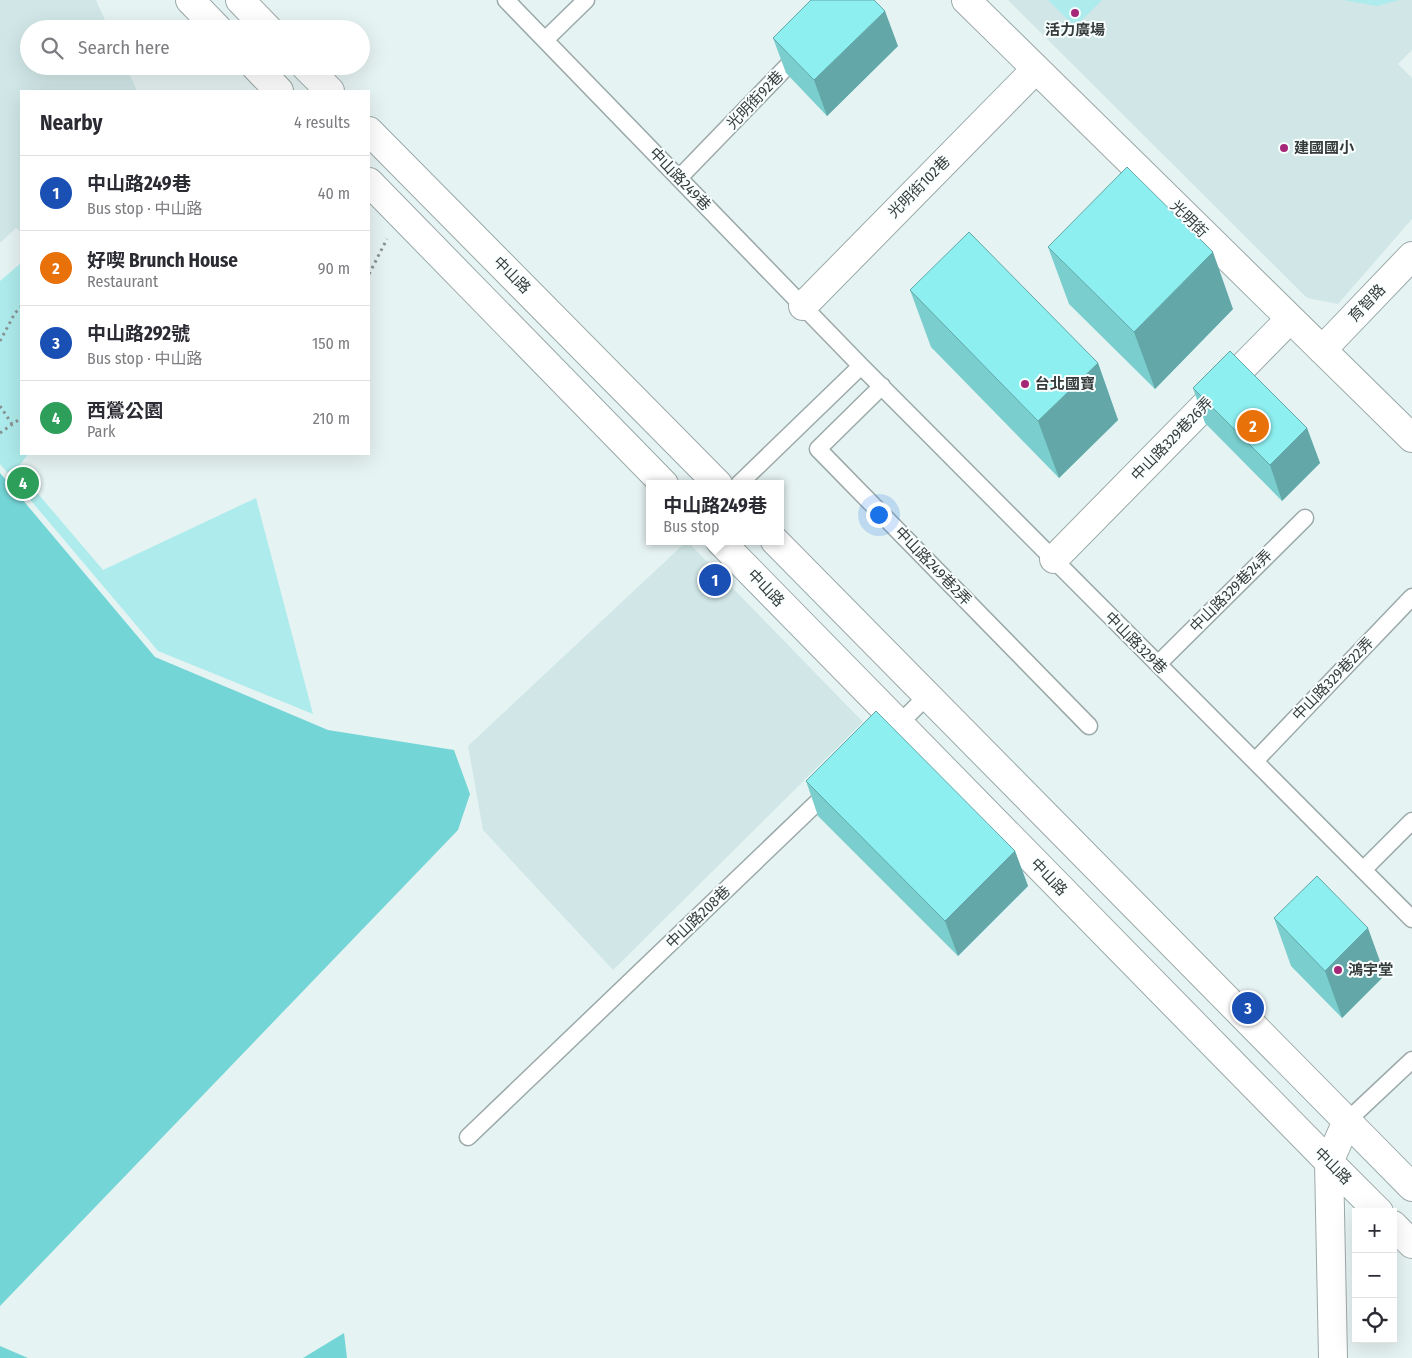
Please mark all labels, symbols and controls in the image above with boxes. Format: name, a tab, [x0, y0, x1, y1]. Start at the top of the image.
marker: 活力廣場	[1069, 7, 1081, 19]
search box	[20, 20, 370, 75]
place label: 活力廣場	[1045, 21, 1105, 39]
icon: search	[38, 34, 66, 62]
text: Search here	[78, 36, 170, 59]
street label: 光明街92巷	[723, 67, 787, 133]
text: Nearby	[40, 110, 102, 136]
text: 4 results	[294, 113, 350, 132]
place label: 建國國小	[1294, 139, 1355, 157]
marker: 建國國小	[1278, 142, 1290, 154]
street label: 中山路249巷	[646, 144, 714, 214]
street label: 光明街102巷	[884, 152, 954, 222]
text: 中山路249巷	[87, 172, 191, 195]
text: 1	[53, 184, 59, 203]
text: 40 m	[318, 184, 350, 203]
street label: 光明街	[1167, 197, 1211, 241]
text: Bus stop · 中山路	[87, 199, 202, 218]
text: 好喫 Brunch House	[87, 249, 238, 272]
street label: 中山路	[490, 253, 534, 297]
text: 2	[52, 259, 60, 278]
text: 90 m	[318, 259, 350, 278]
text: Restaurant	[87, 272, 158, 291]
street label: 育智路	[1345, 281, 1389, 325]
text: 中山路292號	[87, 322, 190, 345]
text: 3	[52, 334, 60, 353]
text: 150 m	[312, 334, 350, 353]
text: Bus stop · 中山路	[87, 349, 202, 368]
place label: 台北國寶	[1035, 375, 1095, 393]
marker: 台北國寶	[1019, 378, 1031, 390]
street label: 中山路329巷26弄	[1127, 393, 1217, 485]
text: 西鶯公園	[87, 399, 163, 422]
pin: 2	[1237, 407, 1269, 445]
text: 4	[52, 409, 60, 428]
text: 210 m	[313, 409, 350, 428]
text: Park	[87, 422, 115, 441]
pin: 4	[7, 464, 39, 502]
popup	[646, 480, 784, 545]
text: 中山路249巷	[663, 494, 767, 517]
your location	[866, 502, 892, 528]
text: Bus stop	[663, 517, 720, 536]
street label: 中山路249巷2弄	[891, 523, 975, 609]
street label: 中山路329巷24弄	[1186, 546, 1276, 636]
pin: 1	[699, 561, 731, 599]
street label: 中山路	[744, 566, 788, 610]
street label: 中山路329巷	[1101, 608, 1171, 678]
street label: 中山路329巷22弄	[1289, 634, 1377, 724]
street label: 中山路	[1027, 855, 1071, 899]
street label: 中山路208巷	[662, 882, 734, 952]
place label: 鴻宇堂	[1348, 961, 1393, 979]
marker: 鴻宇堂	[1332, 964, 1344, 976]
pin: 3	[1232, 989, 1264, 1027]
street label: 中山路	[1311, 1144, 1355, 1188]
map controls	[1352, 1208, 1397, 1343]
button: +	[1352, 1208, 1397, 1253]
button: −	[1352, 1253, 1397, 1298]
button: locate	[1352, 1298, 1397, 1343]

